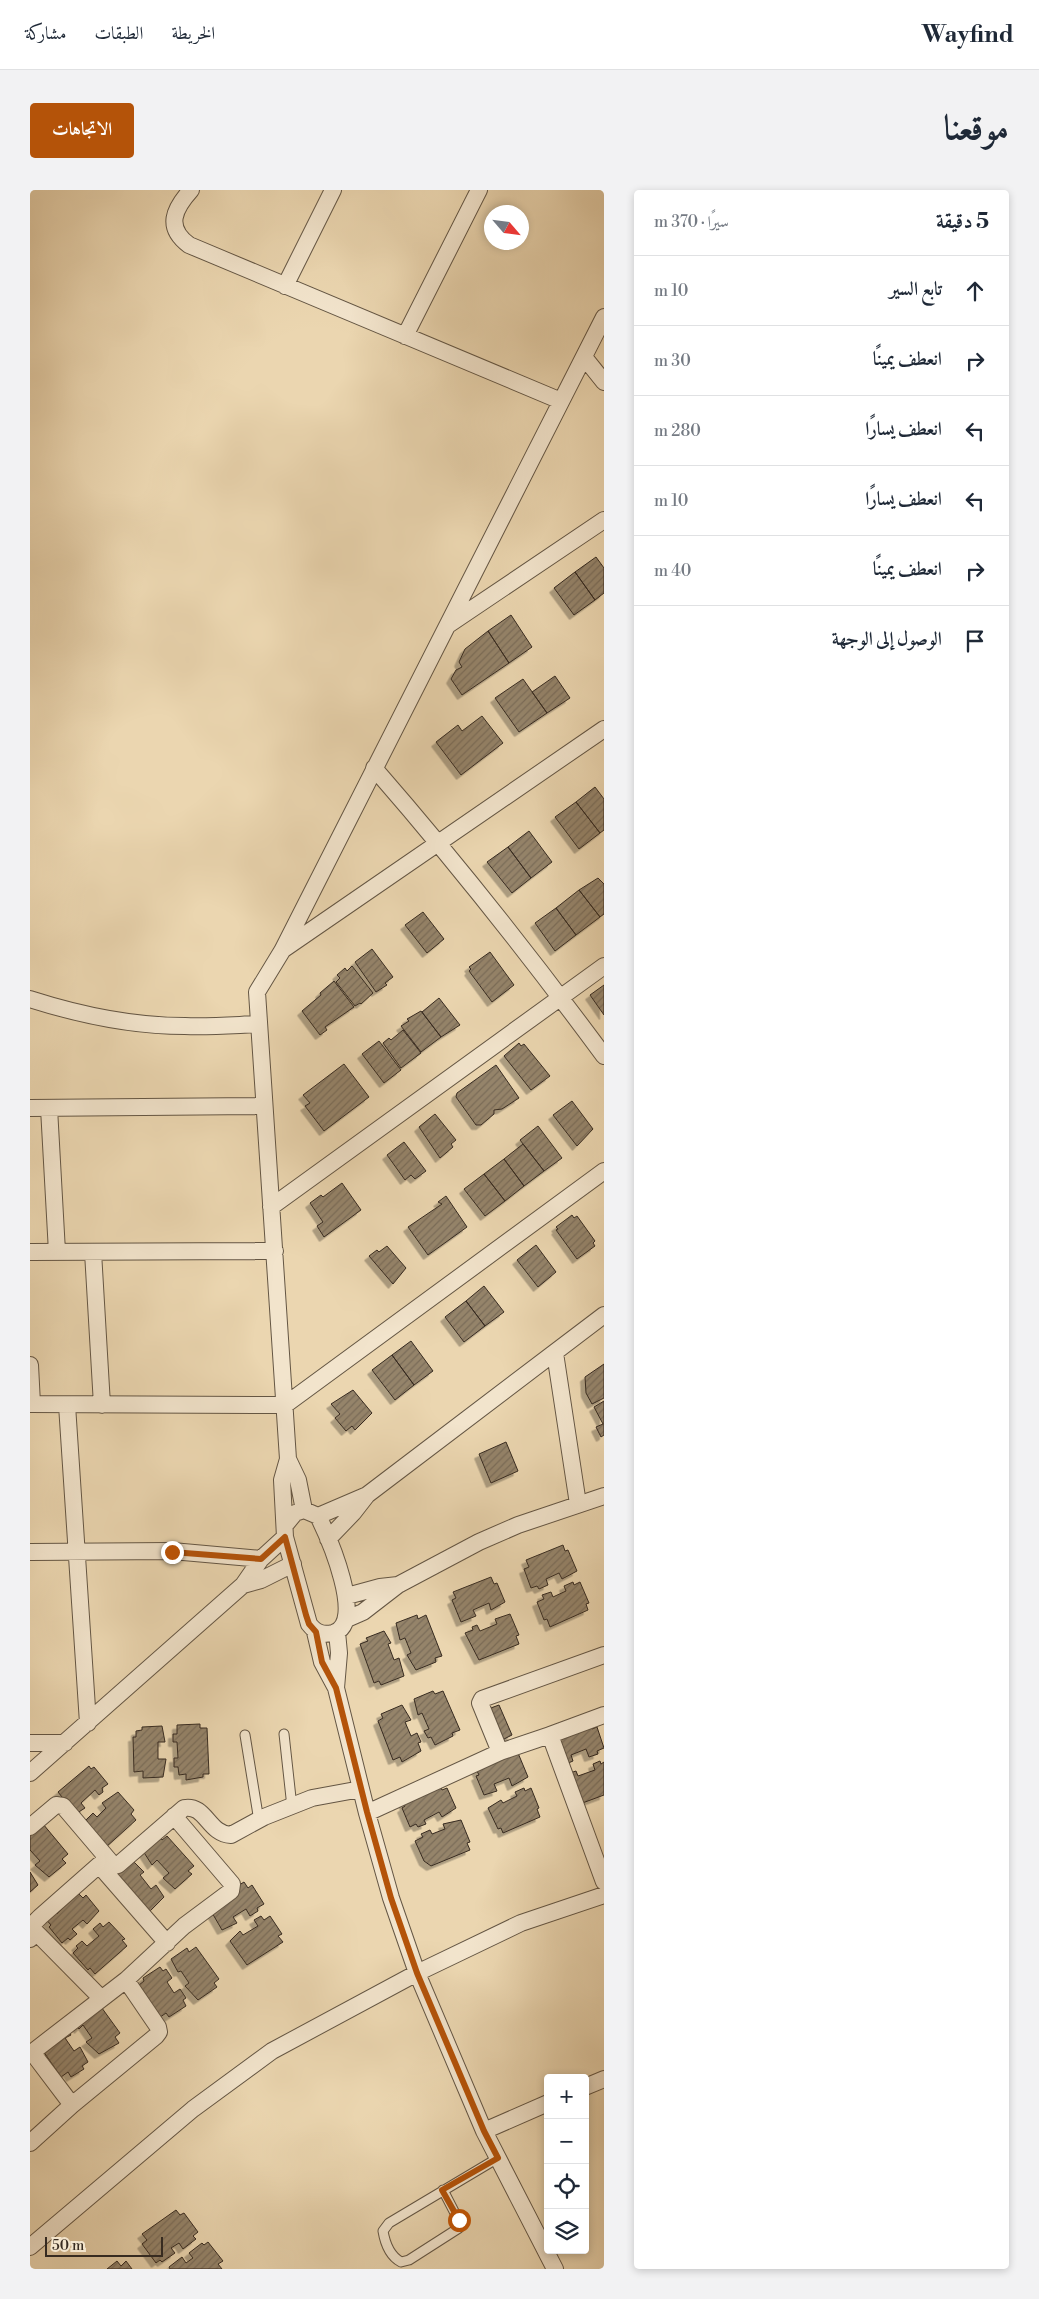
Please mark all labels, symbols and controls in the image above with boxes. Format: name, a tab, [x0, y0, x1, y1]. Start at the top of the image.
text: Wayfind	[922, 20, 1014, 50]
text: مشاركة	[25, 22, 66, 45]
text: الطبقات	[94, 22, 143, 45]
text: الخريطة	[171, 22, 215, 45]
button: الاتجاهات	[30, 103, 134, 158]
text: موقعنا	[944, 107, 1009, 150]
north arrow	[484, 205, 529, 250]
text: 5 دقيقة	[936, 209, 989, 235]
text: سيرًا · 370 m	[654, 212, 729, 232]
text: تابع السير	[889, 277, 942, 301]
icon: ahead	[961, 277, 989, 305]
text: 10 m	[654, 281, 688, 301]
text: انعطف يمينًا	[873, 347, 942, 371]
icon: right	[961, 347, 989, 375]
text: 30 m	[654, 351, 691, 371]
text: انعطف يسارًا	[865, 417, 942, 441]
icon: left	[961, 417, 989, 445]
text: 280 m	[654, 421, 701, 441]
text: انعطف يسارًا	[865, 487, 942, 511]
icon: left	[961, 487, 989, 515]
text: 10 m	[654, 491, 688, 511]
text: انعطف يمينًا	[873, 557, 942, 581]
icon: right	[961, 557, 989, 585]
text: 40 m	[654, 561, 691, 581]
text: الوصول إلى الوجهة	[832, 627, 942, 651]
icon: arrive	[961, 627, 989, 655]
route end	[161, 1541, 184, 1564]
map controls	[544, 2074, 589, 2254]
button: +	[544, 2074, 589, 2119]
button: −	[544, 2119, 589, 2164]
button: locate	[544, 2164, 589, 2209]
route start	[448, 2209, 471, 2232]
button: layers	[544, 2209, 589, 2254]
scale bar	[45, 2234, 162, 2257]
text: 50 m	[52, 2237, 84, 2255]

